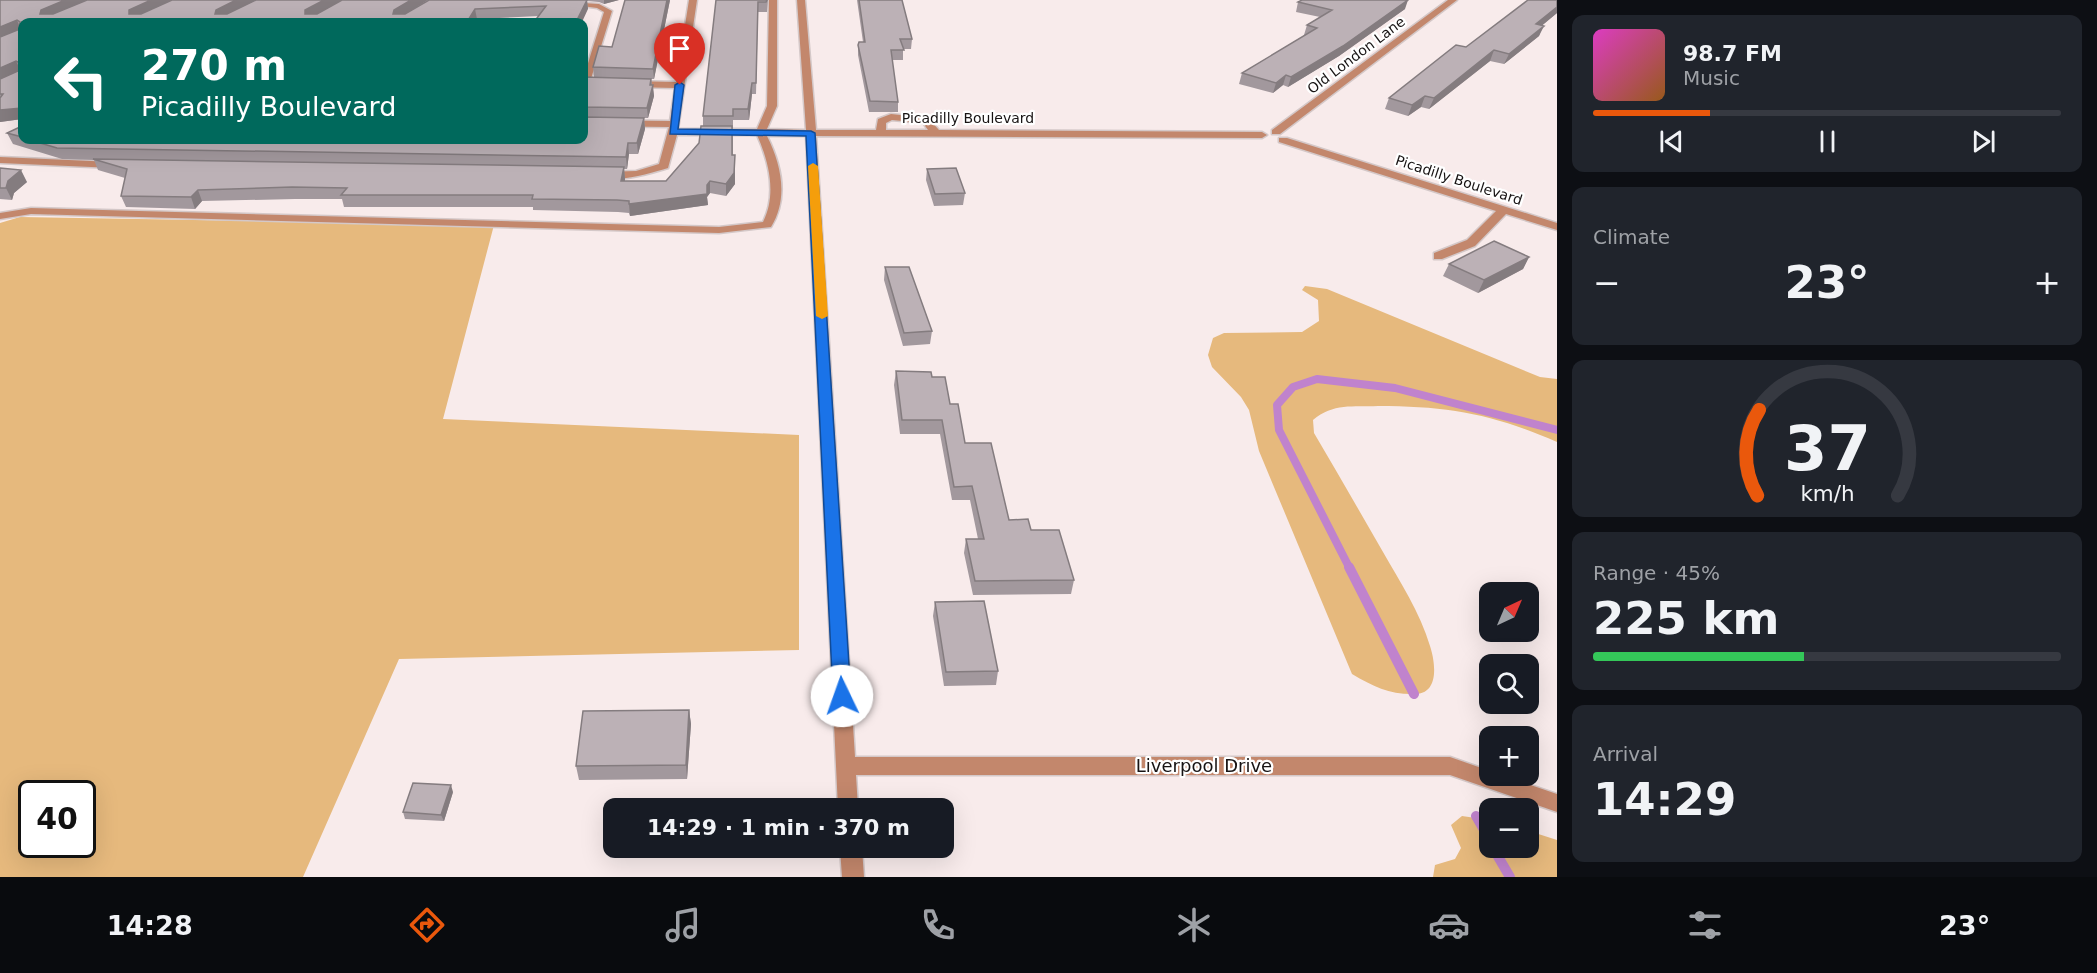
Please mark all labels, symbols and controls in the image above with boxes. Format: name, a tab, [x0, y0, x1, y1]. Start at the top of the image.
street label: Old London Lane	[1304, 13, 1408, 97]
pin	[654, 23, 705, 85]
icon: arrive	[663, 32, 696, 65]
text: 270 m	[141, 41, 287, 90]
text: 98.7 FM	[1683, 41, 1782, 66]
icon: left	[42, 42, 120, 120]
text: Music	[1683, 66, 1740, 90]
text: Picadilly Boulevard	[141, 91, 396, 122]
street label: Picadilly Boulevard	[902, 110, 1034, 126]
icon: previous	[1655, 125, 1688, 158]
icon: pause	[1811, 125, 1844, 158]
icon: next	[1967, 125, 2000, 158]
street label: Picadilly Boulevard	[1394, 152, 1524, 208]
text: Climate	[1593, 225, 1670, 249]
text: 23°	[1784, 256, 1870, 309]
text: −	[1593, 263, 1621, 302]
text: +	[2033, 263, 2061, 302]
text: 37	[1784, 412, 1870, 485]
text: km/h	[1800, 481, 1854, 506]
text: Range · 45%	[1593, 561, 1720, 585]
north arrow	[1479, 582, 1539, 642]
map controls	[1479, 582, 1539, 858]
text: 225 km	[1593, 592, 1779, 645]
button: search	[1479, 654, 1539, 714]
position arrow	[810, 664, 874, 728]
button: +	[1479, 726, 1539, 786]
text: Arrival	[1593, 742, 1658, 766]
street label: Liverpool Drive	[1136, 755, 1272, 776]
text: 14:29	[1593, 773, 1736, 826]
speed limit sign: 40	[18, 780, 96, 858]
button: −	[1479, 798, 1539, 858]
text: 14:29 · 1 min · 370 m	[647, 815, 910, 840]
icon: directions	[406, 904, 448, 946]
icon: music	[662, 904, 704, 946]
icon: phone	[917, 904, 959, 946]
icon: climate	[1173, 904, 1215, 946]
icon: car	[1428, 904, 1470, 946]
icon: filters	[1684, 904, 1726, 946]
text: 14:28	[107, 910, 193, 941]
text: 23°	[1939, 910, 1990, 941]

